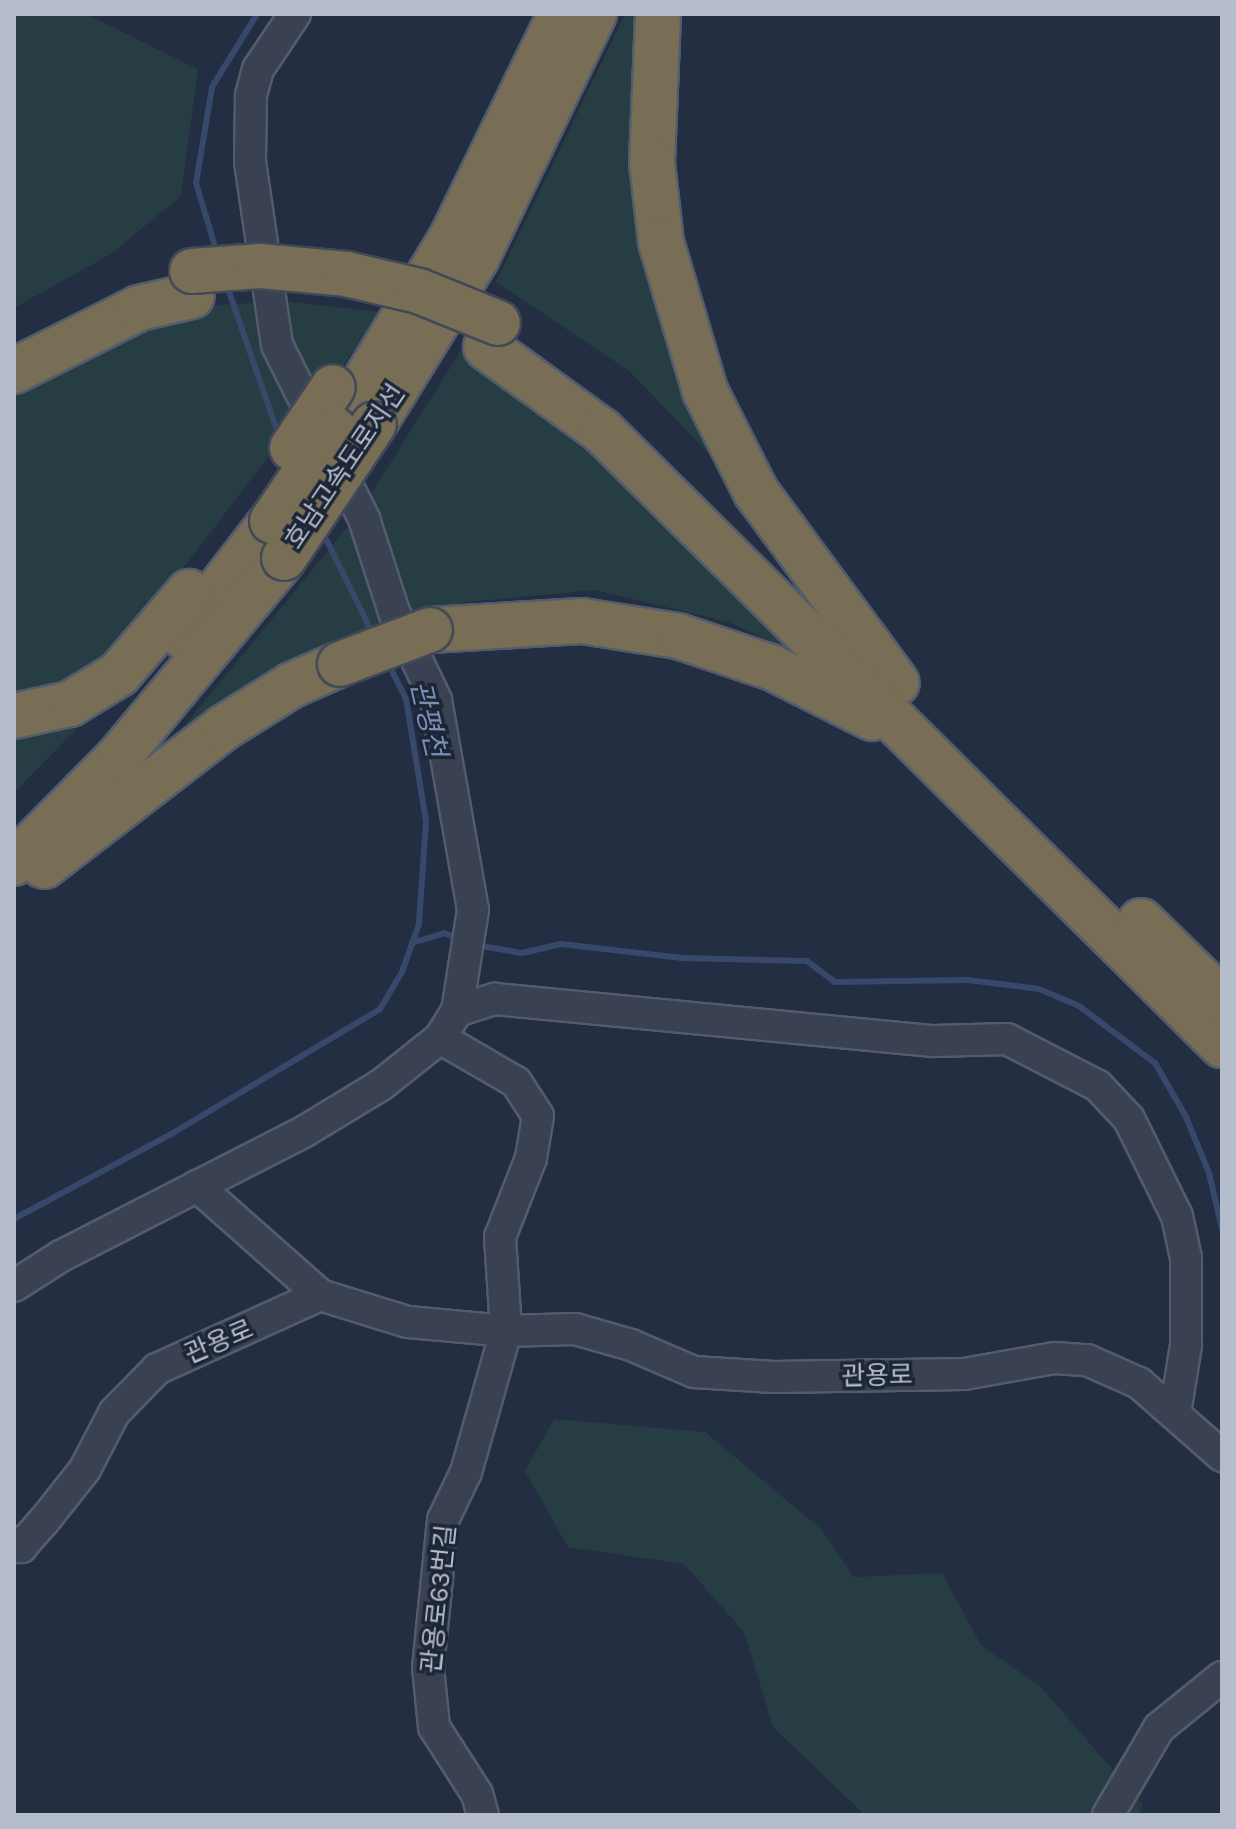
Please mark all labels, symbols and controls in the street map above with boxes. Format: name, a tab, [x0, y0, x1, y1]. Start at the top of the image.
street label: 호남고속도로지선	[279, 379, 411, 555]
water label: 관평천	[403, 678, 453, 760]
street label: 관용로	[180, 1314, 258, 1370]
street label: 관용로	[841, 1360, 913, 1392]
street label: 관용로63번길	[416, 1523, 462, 1675]

